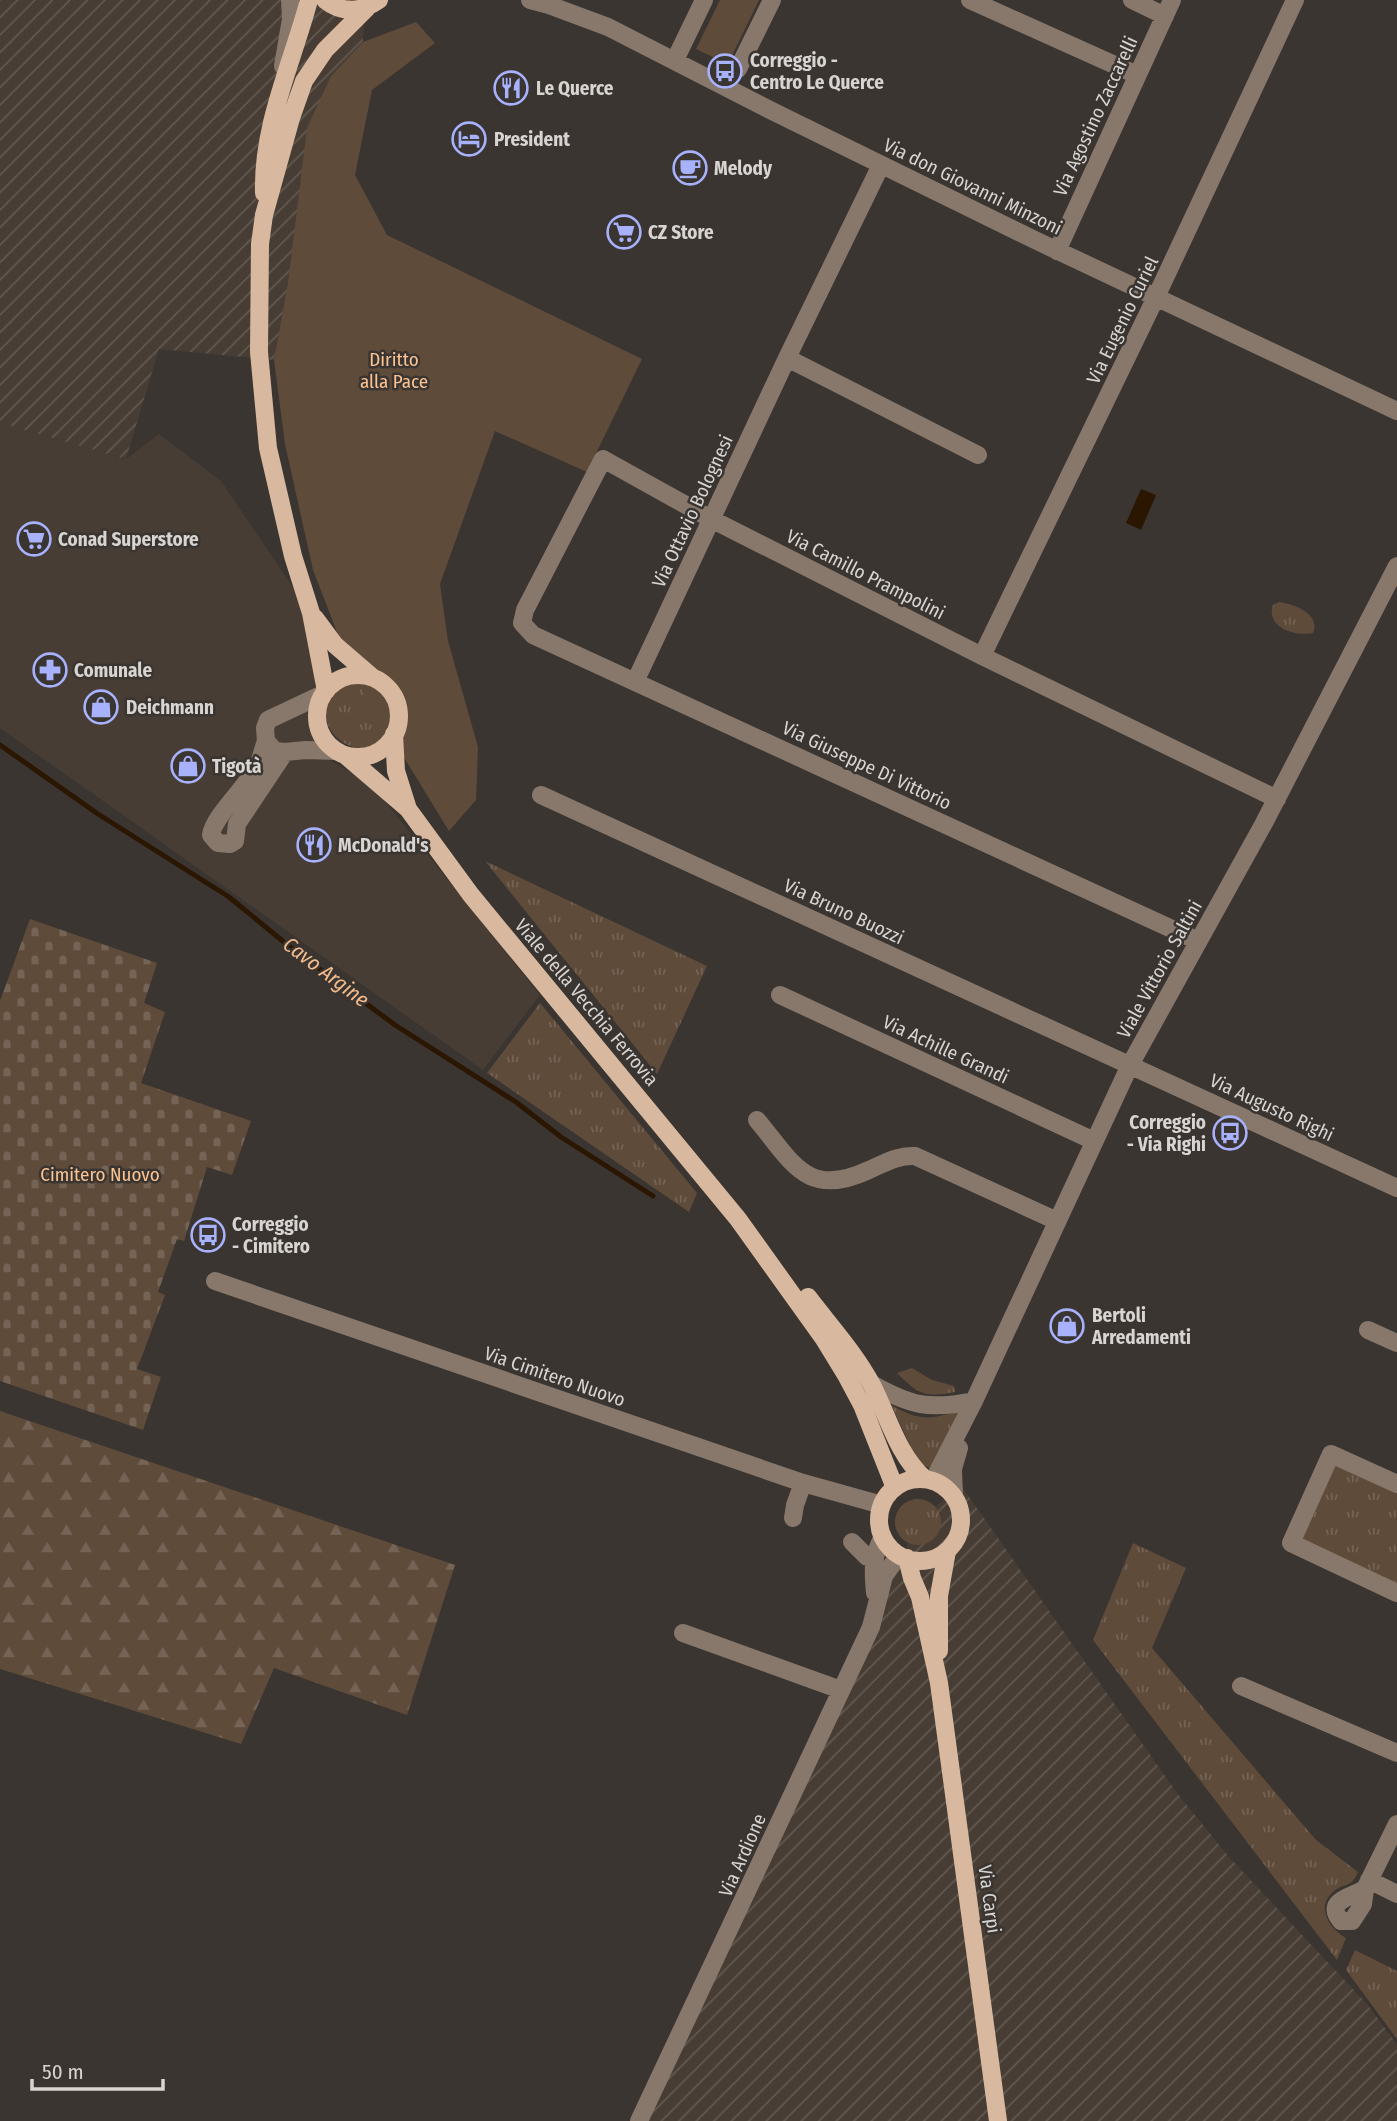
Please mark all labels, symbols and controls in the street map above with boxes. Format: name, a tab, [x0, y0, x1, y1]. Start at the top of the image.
street label: Via Agostino Zaccarelli	[1048, 33, 1143, 200]
place label: Correggio - Centro Le Querce	[750, 49, 884, 94]
bus stop icon: Correggio - Centro Le Querce	[706, 52, 744, 90]
restaurant icon: Le Querce	[492, 69, 530, 107]
place label: Le Querce	[536, 77, 614, 100]
hotel icon: President	[450, 120, 488, 158]
place label: President	[494, 128, 570, 151]
street label: Via don Giovanni Minzoni	[880, 133, 1066, 240]
cafe icon: Melody	[671, 149, 709, 187]
place label: Melody	[714, 157, 773, 180]
supermarket icon: CZ Store	[605, 213, 643, 251]
place label: CZ Store	[648, 221, 714, 244]
street label: Via Eugenio Curiel	[1082, 253, 1163, 388]
park label: Diritto alla Pace	[360, 348, 428, 393]
street label: Via Ottavio Bolognesi	[647, 431, 738, 591]
supermarket icon: Conad Superstore	[15, 520, 53, 558]
street label: Via Camillo Prampolini	[783, 524, 949, 624]
place label: Conad Superstore	[58, 528, 199, 551]
pharmacy icon: Comunale	[31, 651, 69, 689]
place label: Comunale	[74, 659, 152, 682]
shop icon: Deichmann	[82, 688, 120, 726]
place label: Deichmann	[126, 696, 214, 719]
street label: Via Giuseppe Di Vittorio	[779, 716, 955, 815]
shop icon: Tigotà	[169, 747, 207, 785]
place label: Tigotà	[212, 755, 261, 778]
restaurant icon: McDonald's	[295, 826, 333, 864]
place label: McDonald's	[338, 834, 429, 857]
street label: Via Bruno Buozzi	[780, 874, 907, 949]
street label: Viale Vittorio Saltini	[1112, 896, 1207, 1042]
street label: Viale della Vecchia Ferrovia	[510, 914, 663, 1091]
water label: Cavo Argine	[278, 931, 374, 1013]
street label: Via Achille Grandi	[879, 1010, 1012, 1089]
street label: Via Augusto Righi	[1206, 1069, 1337, 1146]
place label: Correggio - Via Righi	[1127, 1111, 1206, 1156]
bus stop icon: Correggio - Via Righi	[1211, 1114, 1249, 1152]
park label: Cimitero Nuovo	[40, 1163, 160, 1186]
place label: Correggio - Cimitero	[232, 1213, 310, 1258]
bus stop icon: Correggio - Cimitero	[189, 1216, 227, 1254]
place label: Bertoli Arredamenti	[1091, 1304, 1191, 1349]
shop icon: Bertoli Arredamenti	[1048, 1307, 1086, 1345]
street label: Via Cimitero Nuovo	[481, 1342, 628, 1411]
street label: Via Ardione	[714, 1810, 771, 1900]
street label: Via Carpi	[973, 1864, 1006, 1935]
scale bar	[32, 2048, 163, 2092]
text: 50 m	[42, 2059, 84, 2085]

